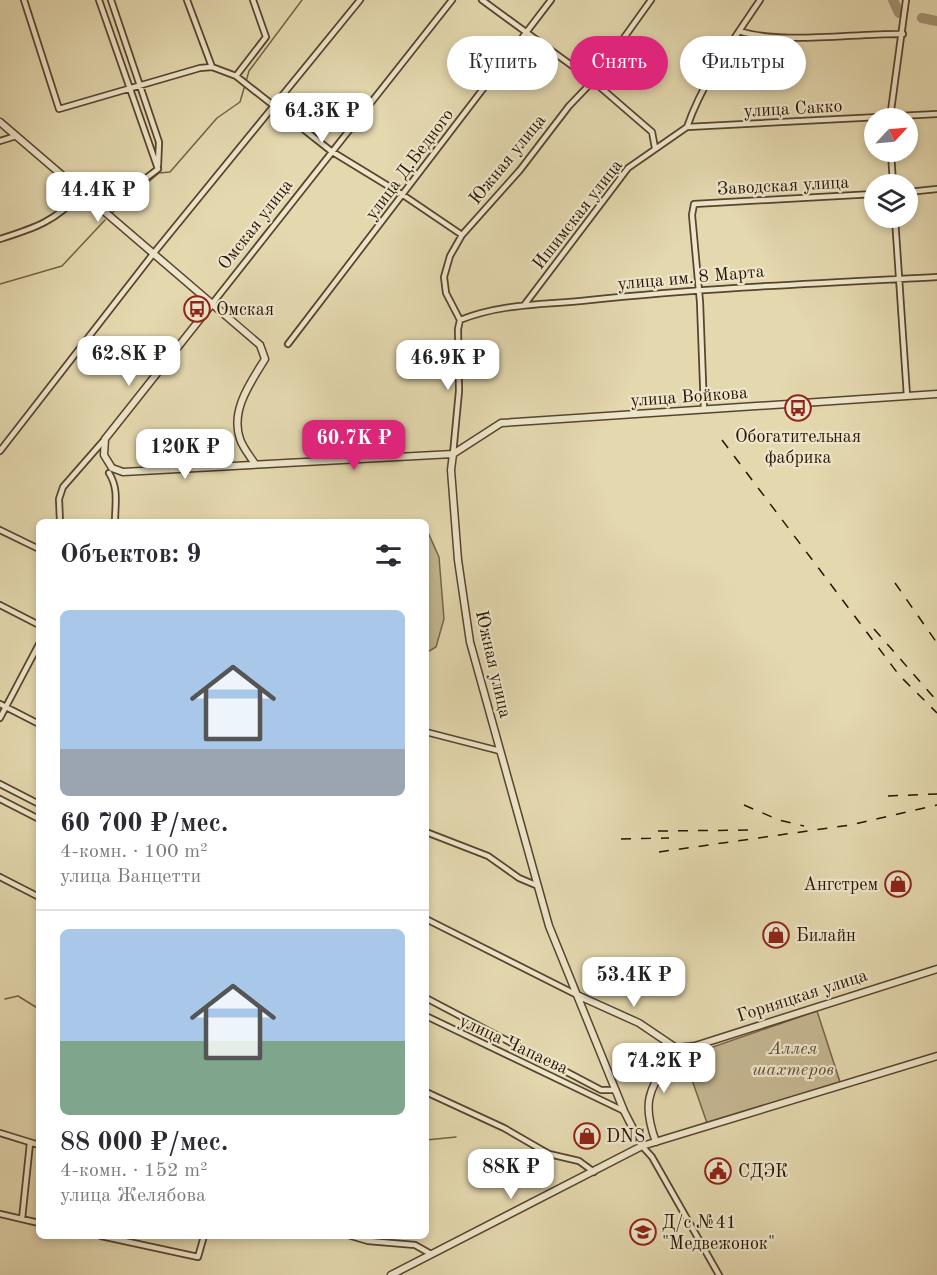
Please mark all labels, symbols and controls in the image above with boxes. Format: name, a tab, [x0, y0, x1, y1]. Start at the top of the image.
chip: Купить	[447, 36, 558, 90]
chip: Снять	[570, 36, 668, 90]
chip: Фильтры	[680, 36, 806, 90]
pin: 64.3K ₽	[267, 93, 377, 144]
street label: улица Сакко	[743, 97, 843, 121]
text: 64.3K ₽	[284, 102, 360, 122]
street label: улица Д.Бедного	[362, 106, 457, 223]
north arrow	[864, 108, 918, 162]
map controls	[864, 108, 918, 228]
street label: Южная улица	[466, 111, 549, 208]
street label: Ишимская улица	[529, 156, 626, 273]
pin: 44.4K ₽	[43, 172, 153, 223]
street label: Заводская улица	[717, 174, 850, 198]
button: layers	[864, 174, 918, 228]
street label: Омская улица	[215, 176, 297, 273]
text: 44.4K ₽	[60, 181, 136, 201]
street label: улица им. 8 Марта	[617, 263, 765, 293]
bus stop icon: Омская	[182, 294, 212, 324]
place label: Омская	[216, 301, 274, 319]
pin: 62.8K ₽	[74, 336, 184, 387]
pin: 46.9K ₽	[393, 340, 503, 391]
text: 62.8K ₽	[91, 345, 167, 365]
text: 46.9K ₽	[410, 349, 486, 369]
street label: улица Войкова	[630, 384, 748, 410]
bus stop icon: Обогатительная фабрика	[783, 393, 813, 423]
pin: 60.7K ₽	[299, 420, 409, 471]
place label: Обогатительная фабрика	[735, 428, 861, 468]
pin: 120K ₽	[136, 429, 234, 480]
text: 60.7K ₽	[316, 429, 392, 449]
text: 120K ₽	[150, 438, 220, 458]
icon: filters	[372, 539, 405, 572]
text: Объектов: 9	[60, 542, 201, 568]
street label: Южная улица	[472, 609, 514, 720]
icon: home	[179, 649, 287, 757]
text: 60 700 ₽/мес.	[60, 811, 228, 837]
text: 4-комн. · 100 m²	[60, 842, 208, 862]
text: улица Ванцетти	[60, 867, 201, 887]
shop icon: Ангстрем	[883, 869, 913, 899]
place label: Ангстрем	[803, 876, 878, 894]
shop icon: Билайн	[761, 920, 791, 950]
place label: Билайн	[796, 927, 856, 945]
pin: 53.4K ₽	[579, 957, 689, 1008]
text: 53.4K ₽	[596, 966, 672, 986]
street label: Горняцкая улица	[735, 966, 870, 1026]
icon: home	[179, 968, 287, 1076]
street label: улица Чапаева	[456, 1012, 571, 1078]
park label: Аллея шахтеров	[752, 1040, 834, 1079]
pin: 74.2K ₽	[609, 1043, 719, 1094]
text: 74.2K ₽	[626, 1052, 702, 1072]
shop icon: DNS	[572, 1121, 602, 1151]
place label: DNS	[606, 1128, 645, 1146]
text: 88 000 ₽/мес.	[60, 1130, 228, 1156]
pin: 88K ₽	[469, 1149, 553, 1200]
public building icon: СДЭК	[703, 1156, 733, 1186]
text: 88K ₽	[482, 1158, 540, 1178]
text: 4-комн. · 152 m²	[60, 1161, 208, 1181]
place label: СДЭК	[738, 1163, 788, 1181]
text: улица Желябова	[60, 1186, 206, 1206]
place label: Д/с №41 "Медвежонок"	[662, 1214, 775, 1253]
school or university icon: Д/с №41 "Медвежонок"	[628, 1217, 658, 1247]

